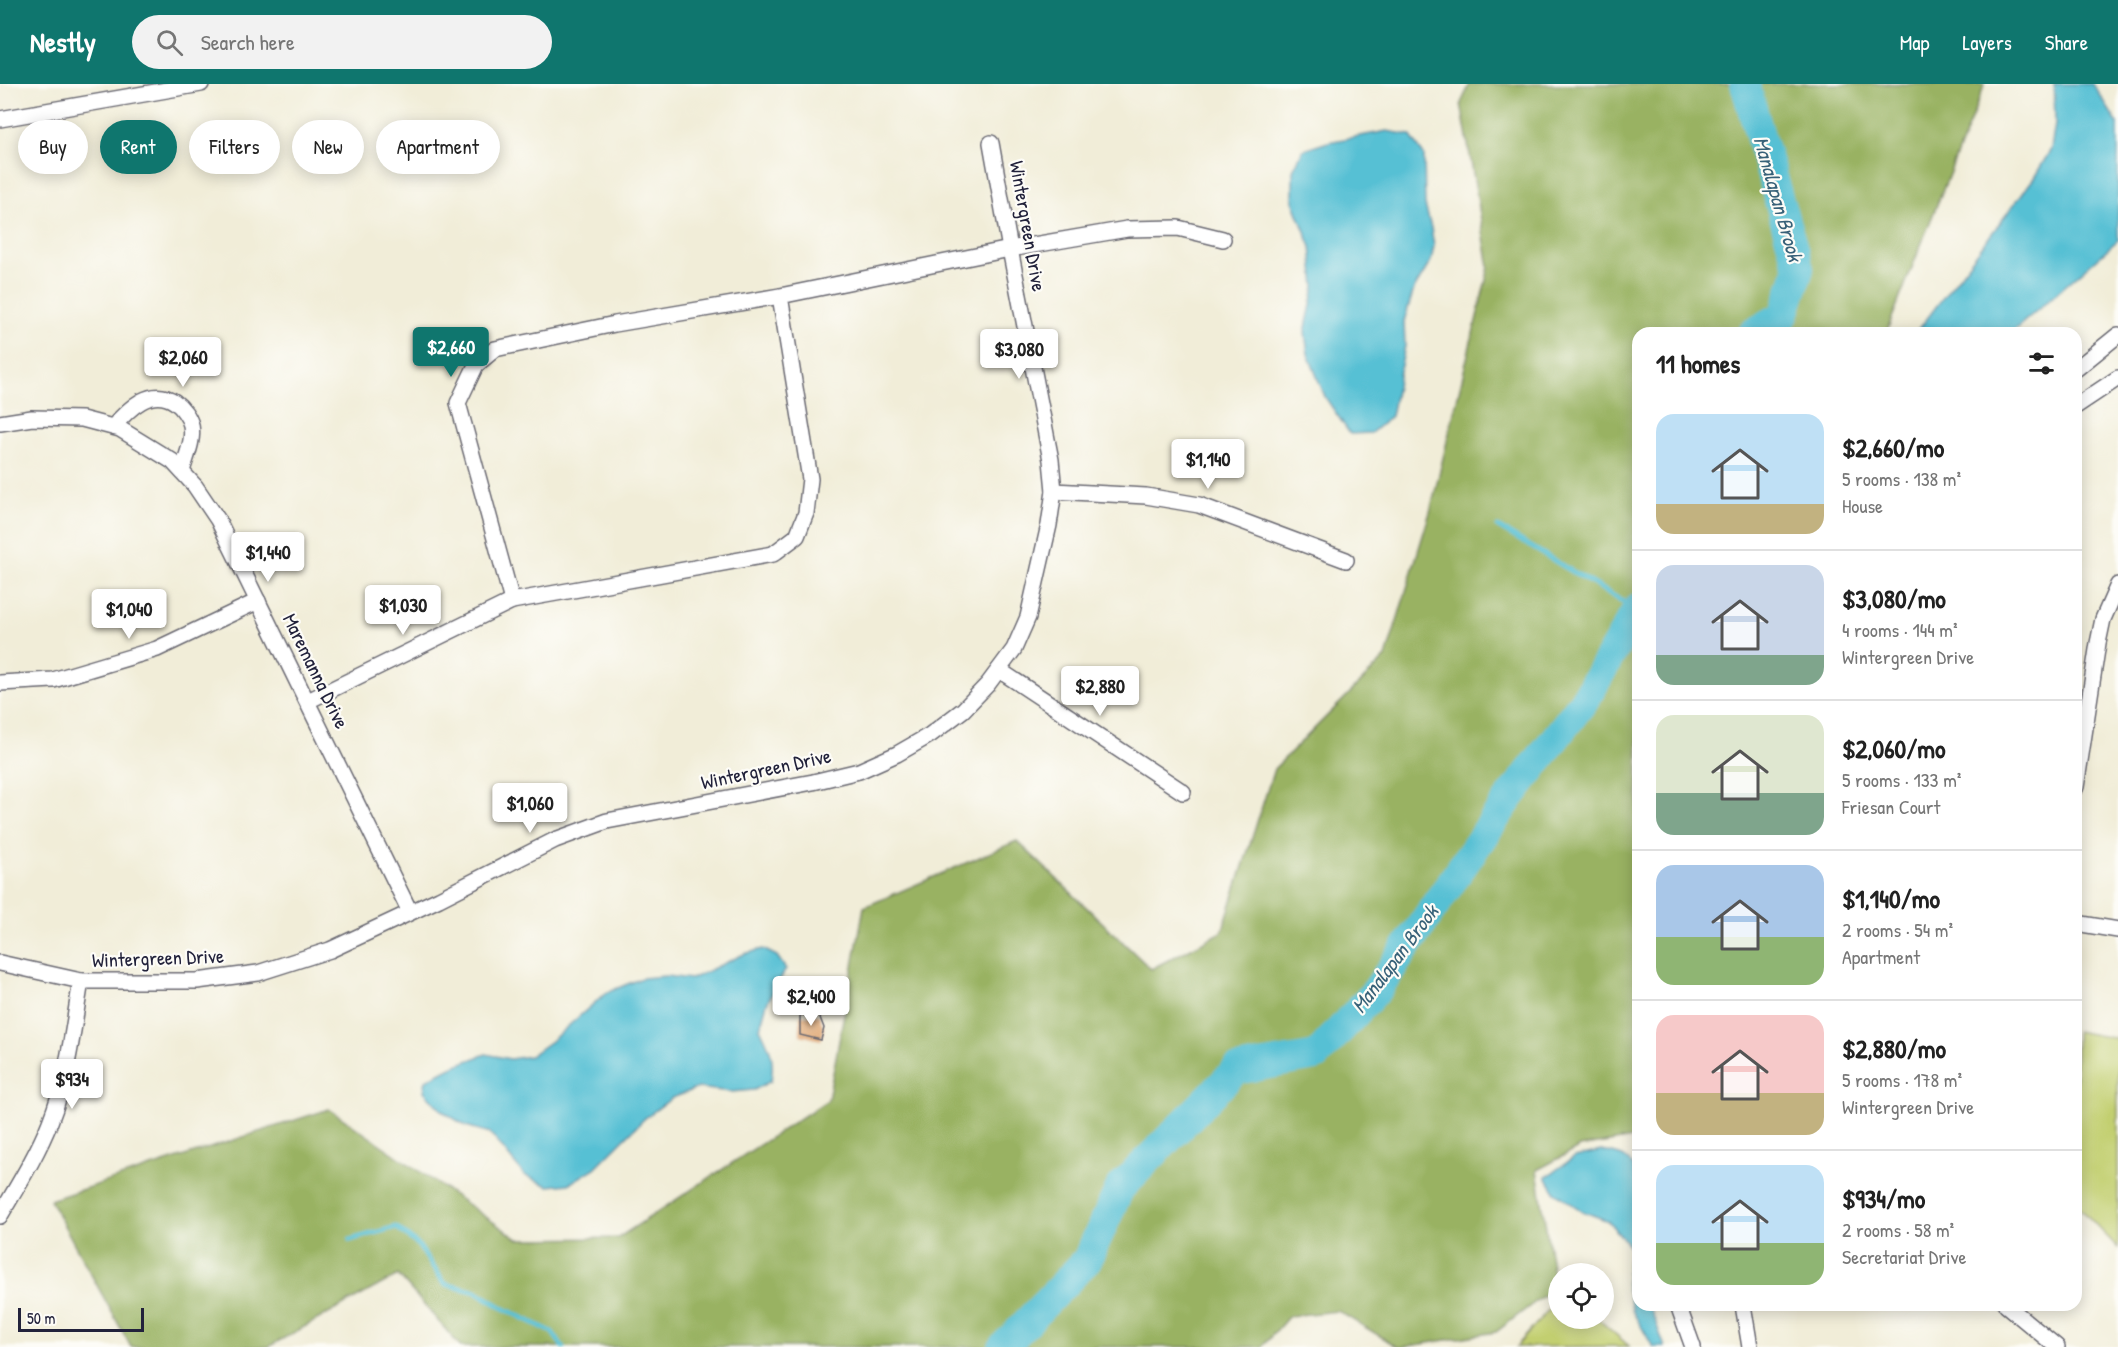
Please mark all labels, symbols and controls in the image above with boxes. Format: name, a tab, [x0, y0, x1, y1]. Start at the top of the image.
search box	[132, 15, 552, 69]
text: Nestly	[30, 23, 96, 61]
icon: search	[153, 26, 186, 59]
text: Search here	[201, 27, 295, 57]
text: Map	[1900, 28, 1929, 57]
text: Layers	[1962, 28, 2012, 57]
text: Share	[2045, 28, 2088, 57]
chip: Buy	[18, 120, 88, 174]
chip: Rent	[100, 120, 177, 174]
chip: Filters	[189, 120, 280, 174]
chip: New	[292, 120, 364, 174]
chip: Apartment	[376, 120, 500, 174]
water label: Manalapan Brook	[1747, 133, 1811, 267]
street label: Wintergreen Drive	[1004, 158, 1053, 293]
pin: $2,660	[402, 327, 500, 378]
pin: $3,080	[970, 329, 1068, 380]
text: $2,660	[427, 333, 475, 360]
text: $3,080	[994, 335, 1044, 362]
pin: $2,060	[134, 337, 232, 388]
text: $2,060	[158, 343, 208, 370]
text: 11 homes	[1656, 346, 1740, 381]
icon: filters	[2025, 347, 2058, 380]
text: $2,660/mo	[1842, 430, 1944, 465]
icon: home	[1704, 438, 1776, 510]
pin: $1,140	[1159, 439, 1257, 490]
text: $1,140	[1185, 445, 1231, 472]
text: 5 rooms · 138 m²	[1842, 465, 1961, 492]
text: House	[1842, 492, 1883, 519]
pin: $1,440	[219, 532, 317, 583]
text: $1,440	[245, 538, 291, 565]
text: $3,080/mo	[1842, 581, 1946, 616]
pin: $1,030	[354, 585, 452, 636]
pin: $1,040	[80, 589, 178, 640]
icon: home	[1704, 589, 1776, 661]
text: $1,030	[379, 591, 427, 618]
text: $1,040	[106, 595, 152, 622]
street label: Maremanna Drive	[277, 609, 356, 733]
text: 4 rooms · 144 m²	[1842, 616, 1957, 643]
text: Wintergreen Drive	[1842, 643, 1974, 670]
pin: $2,880	[1051, 666, 1149, 717]
text: $2,880	[1075, 672, 1125, 699]
text: $2,060/mo	[1842, 731, 1945, 766]
icon: home	[1704, 739, 1776, 811]
street label: Wintergreen Drive	[698, 742, 833, 795]
text: 5 rooms · 133 m²	[1842, 766, 1961, 793]
pin: $1,060	[481, 783, 579, 834]
text: $1,060	[506, 789, 554, 816]
text: Friesan Court	[1842, 793, 1940, 820]
text: $1,140/mo	[1842, 881, 1940, 916]
icon: home	[1704, 889, 1776, 961]
water label: Manalapan Brook	[1344, 897, 1446, 1019]
text: 2 rooms · 54 m²	[1842, 916, 1953, 943]
street label: Wintergreen Drive	[91, 942, 225, 973]
text: Apartment	[1842, 943, 1920, 970]
pin: $2,400	[762, 976, 860, 1027]
text: $2,400	[787, 982, 835, 1009]
text: $2,880/mo	[1842, 1031, 1946, 1066]
icon: home	[1704, 1039, 1776, 1111]
pin: $934	[36, 1059, 108, 1110]
text: $934	[55, 1065, 89, 1092]
text: 5 rooms · 178 m²	[1842, 1066, 1962, 1093]
text: Wintergreen Drive	[1842, 1093, 1974, 1120]
text: $934/mo	[1842, 1181, 1925, 1216]
icon: home	[1704, 1189, 1776, 1261]
text: 2 rooms · 58 m²	[1842, 1216, 1954, 1243]
text: Secretariat Drive	[1842, 1243, 1966, 1270]
map controls	[1548, 1263, 1614, 1329]
button: locate	[1548, 1263, 1614, 1329]
scale bar	[18, 1305, 144, 1332]
text: 50 m	[27, 1307, 56, 1329]

